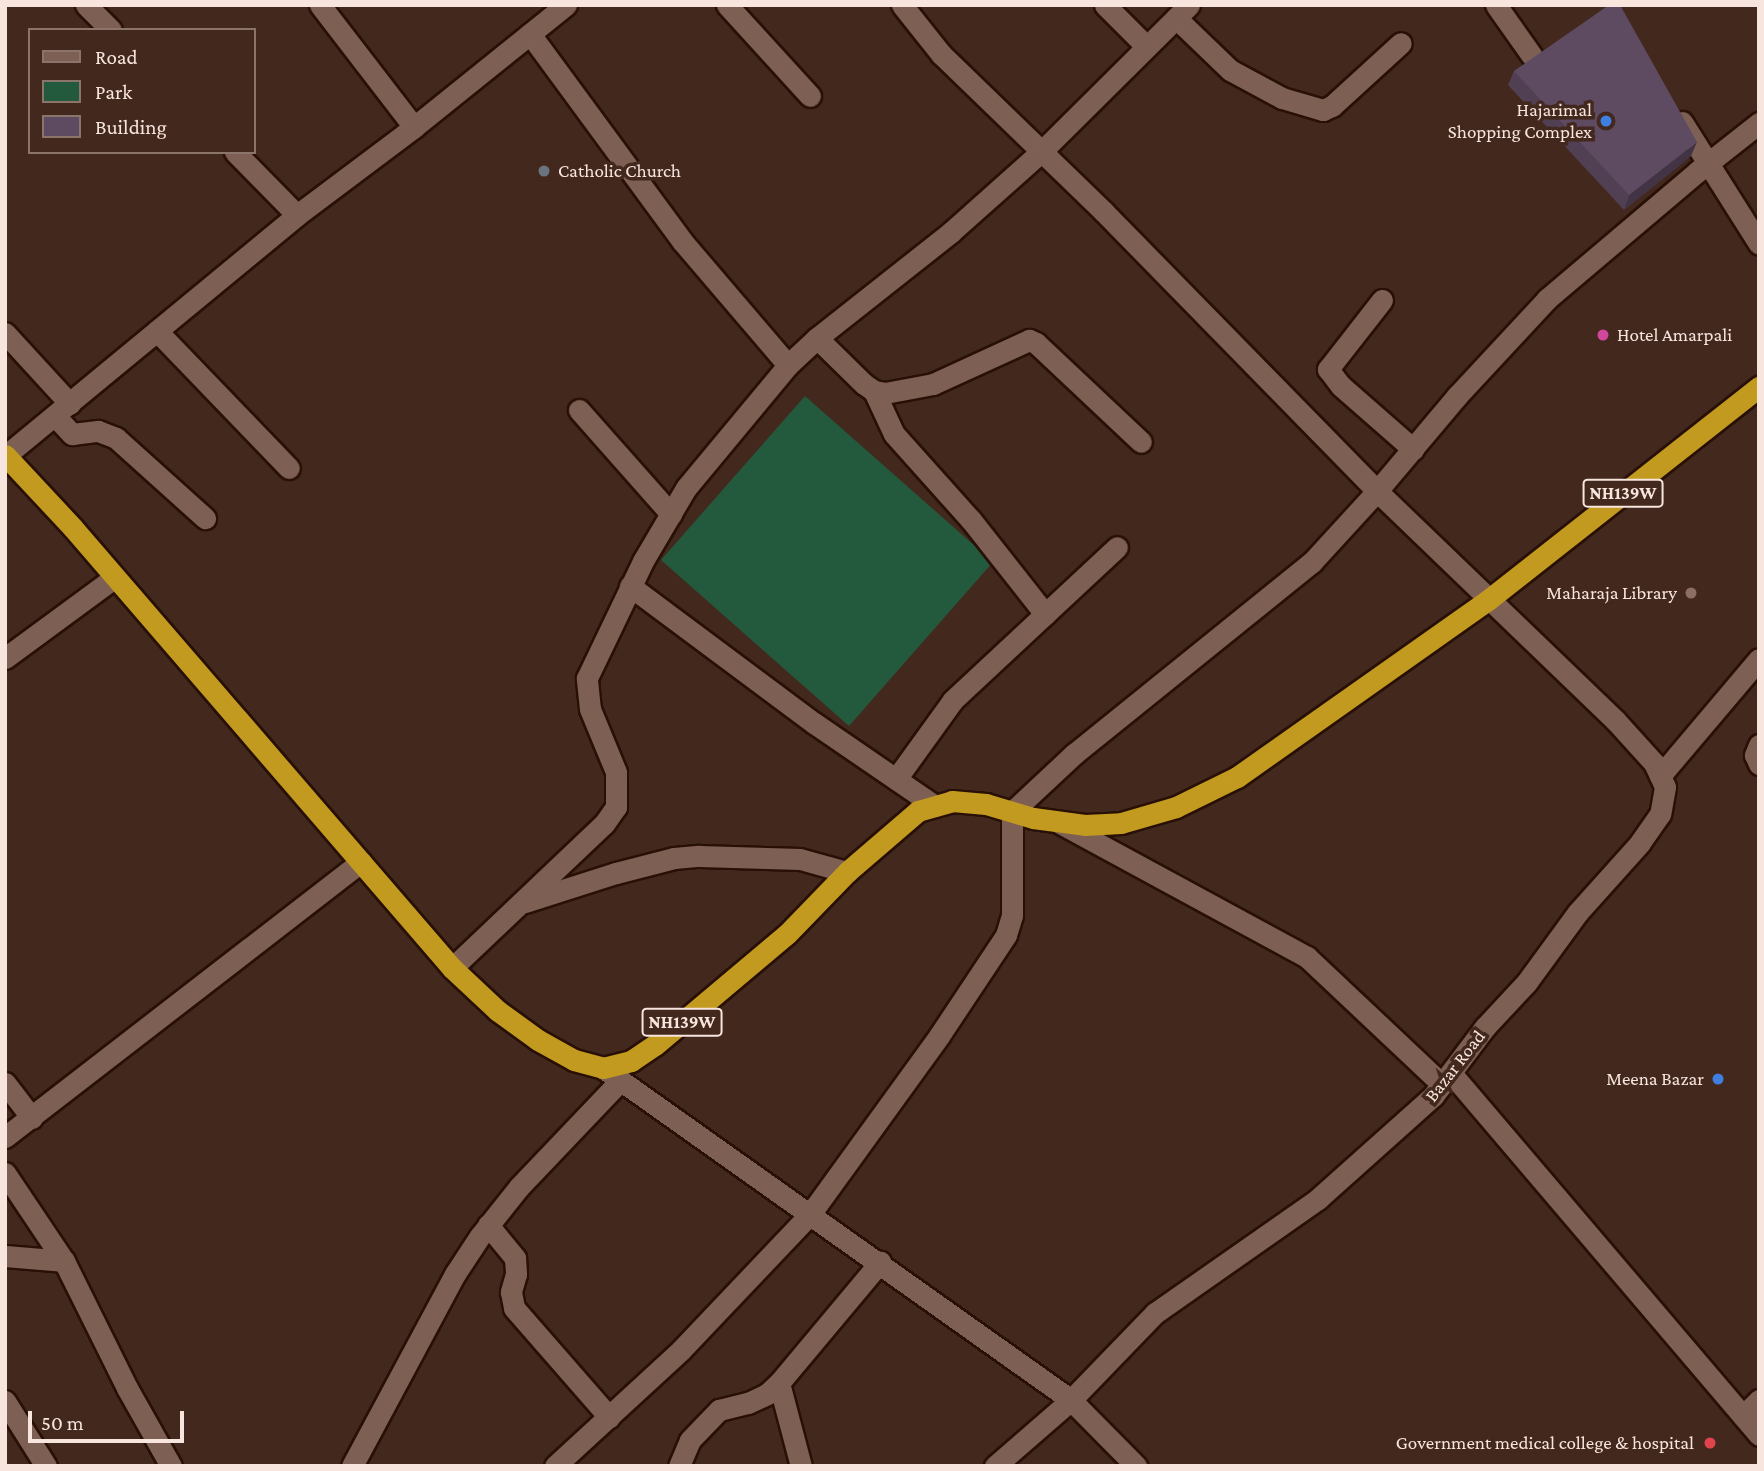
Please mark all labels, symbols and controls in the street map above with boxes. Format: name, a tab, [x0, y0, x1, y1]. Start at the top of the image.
legend	[28, 28, 256, 154]
text: Road	[95, 45, 138, 69]
text: Park	[95, 80, 132, 104]
place label: Hajarimal Shopping Complex	[1448, 99, 1592, 143]
marker: Hajarimal Shopping Complex	[1598, 113, 1614, 129]
text: Building	[95, 115, 167, 139]
place label: Catholic Church	[558, 160, 681, 182]
marker: Catholic Church	[536, 163, 552, 179]
place label: Hotel Amarpali	[1617, 324, 1732, 346]
marker: Hotel Amarpali	[1595, 327, 1611, 343]
road number: NH139W	[1581, 478, 1665, 508]
place label: Maharaja Library	[1546, 582, 1677, 604]
marker: Maharaja Library	[1683, 585, 1699, 601]
road number: NH139W	[640, 1007, 724, 1036]
street label: Bazar Road	[1420, 1026, 1490, 1106]
place label: Meena Bazar	[1606, 1068, 1704, 1090]
marker: Meena Bazar	[1710, 1071, 1726, 1087]
scale bar	[32, 1398, 187, 1442]
text: 50 m	[41, 1411, 84, 1435]
place label: Government medical college & hospital	[1396, 1432, 1694, 1454]
marker: Government medical college & hospital	[1700, 1433, 1720, 1453]

